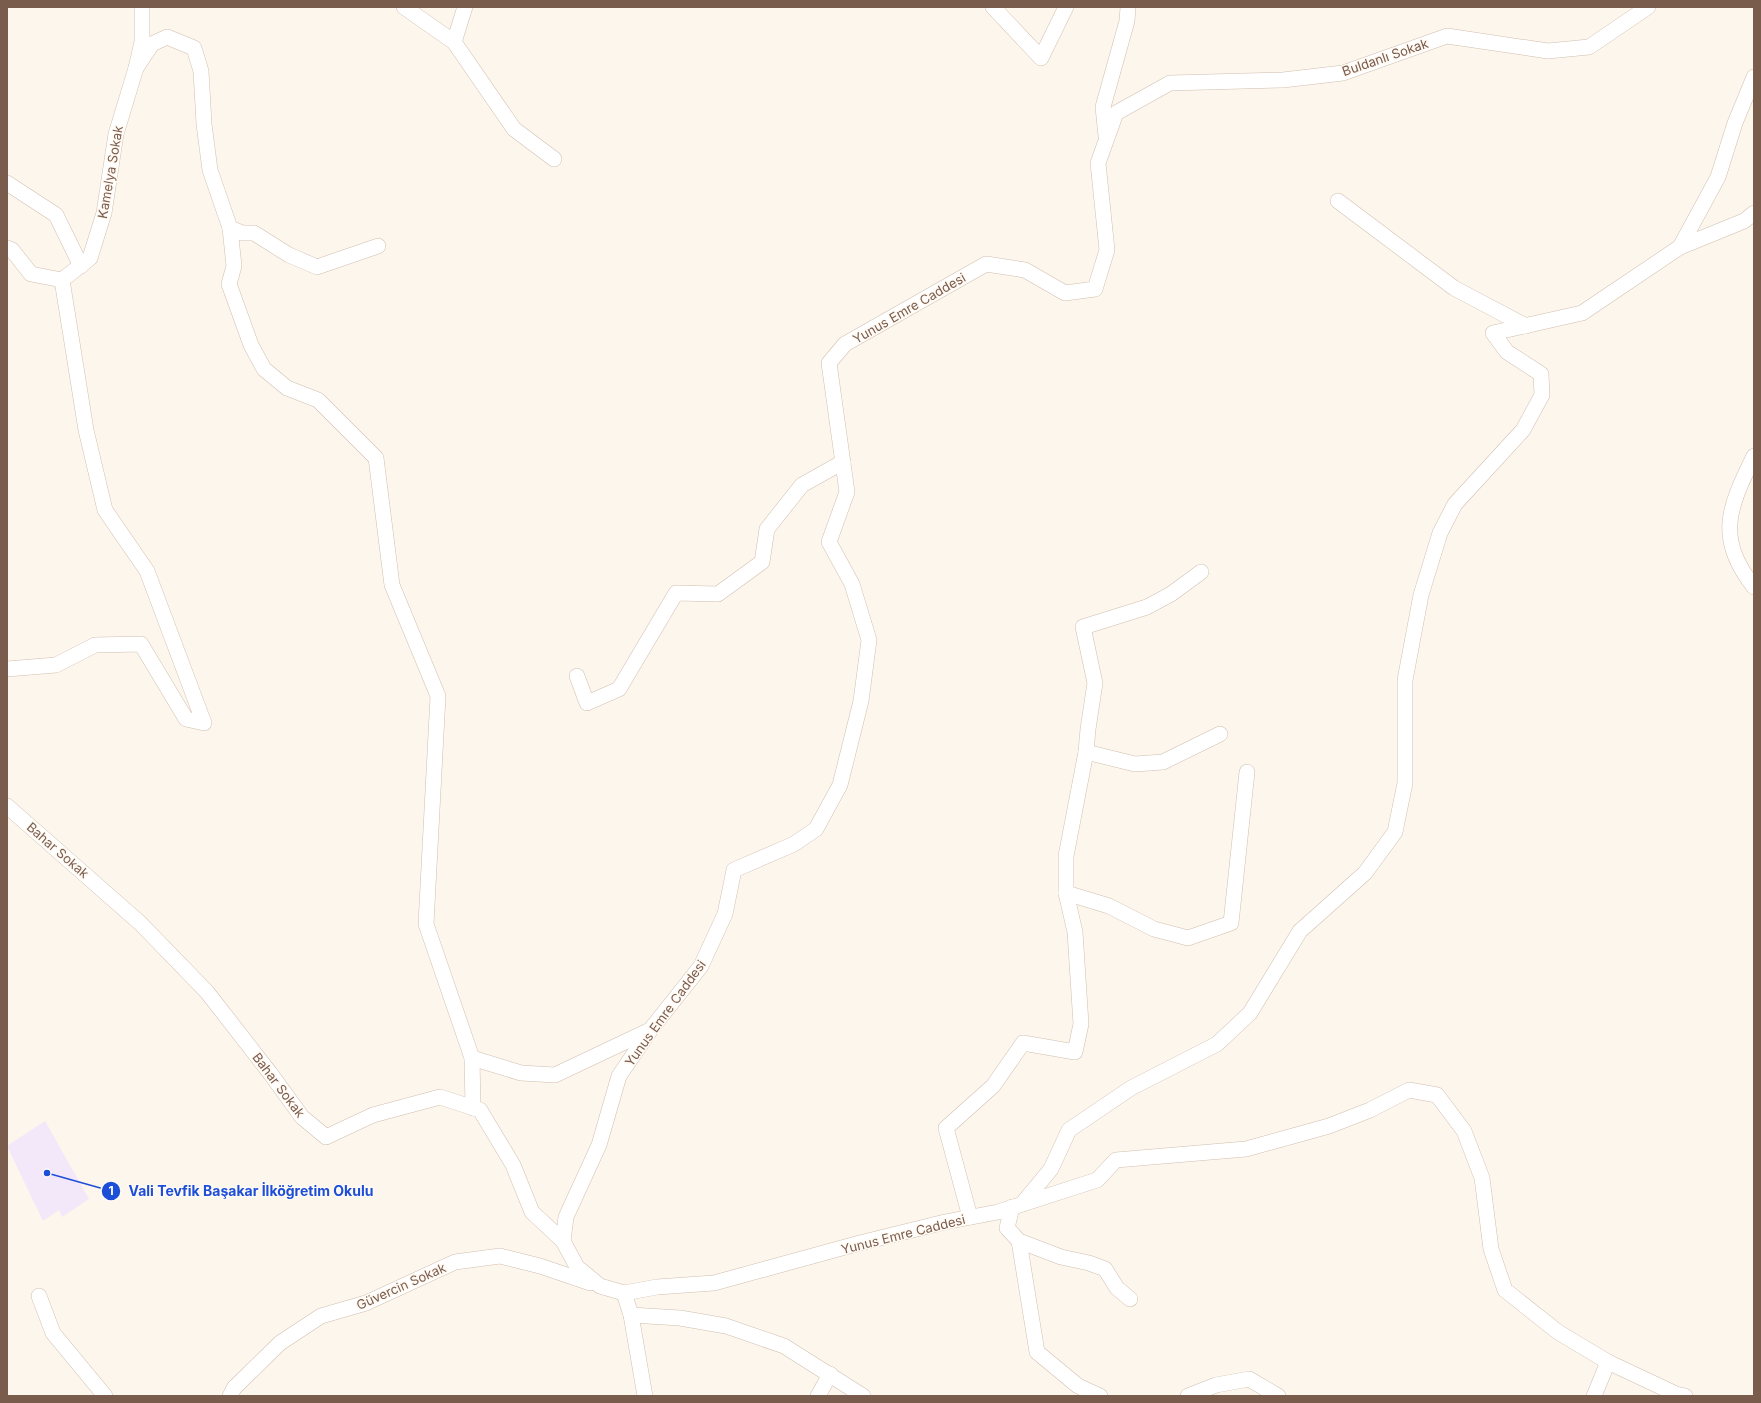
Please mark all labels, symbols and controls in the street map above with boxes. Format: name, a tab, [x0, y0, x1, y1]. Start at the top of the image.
street label: Buldanlı Sokak	[1340, 35, 1430, 79]
street label: Kamelya Sokak	[94, 124, 126, 220]
street label: Yunus Emre Caddesi	[850, 269, 968, 347]
street label: Bahar Sokak	[24, 819, 92, 881]
street label: Yunus Emre Caddesi	[621, 957, 709, 1069]
street label: Bahar Sokak	[249, 1049, 309, 1121]
callout: Vali Tevfik Başakar İlköğretim Okulu	[101, 1178, 381, 1204]
text: Vali Tevfik Başakar İlköğretim Okulu	[129, 1181, 373, 1199]
text: 1	[108, 1183, 114, 1198]
street label: Yunus Emre Caddesi	[839, 1211, 967, 1257]
street label: Güvercin Sokak	[354, 1259, 448, 1313]

